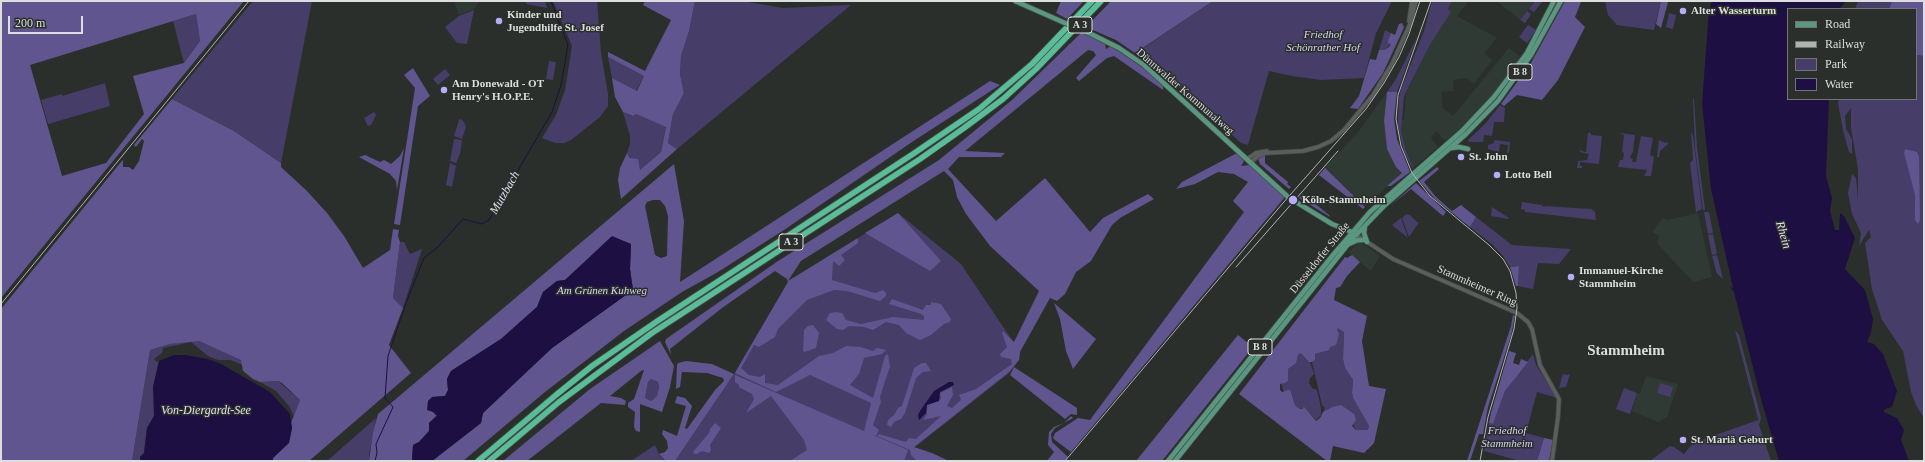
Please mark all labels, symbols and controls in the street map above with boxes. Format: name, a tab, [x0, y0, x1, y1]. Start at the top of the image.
place label: Alter Wasserturm	[1691, 4, 1776, 18]
marker: Alter Wasserturm	[1678, 6, 1688, 16]
scale bar	[10, 8, 85, 34]
place label: Kinder und Jugendhilfe St. Josef	[507, 8, 604, 34]
legend	[1787, 8, 1917, 100]
text: 200 m	[15, 16, 45, 30]
marker: Kinder und Jugendhilfe St. Josef	[494, 16, 504, 26]
road number: A 3	[1068, 17, 1092, 33]
text: Road	[1825, 17, 1850, 31]
park label: Friedhof Schönrather Hof	[1286, 28, 1360, 54]
text: Railway	[1825, 37, 1865, 51]
street label: Dünnwalder Kommunalweg	[1134, 46, 1236, 138]
text: Park	[1825, 57, 1847, 71]
road number: B 8	[1508, 64, 1532, 80]
place label: Am Donewald - OT Henry's H.O.P.E.	[452, 77, 544, 103]
text: Water	[1825, 77, 1853, 91]
marker: Am Donewald - OT Henry's H.O.P.E.	[439, 85, 449, 95]
place label: St. John	[1469, 150, 1508, 164]
marker: St. John	[1456, 152, 1466, 162]
place label: Lotto Bell	[1505, 168, 1552, 182]
water label: Mutzbach	[487, 169, 523, 217]
marker: Lotto Bell	[1492, 170, 1502, 180]
place label: Köln-Stammheim	[1302, 193, 1386, 207]
marker: Köln-Stammheim	[1287, 194, 1299, 206]
street label: Düsseldorfer Straße	[1287, 220, 1353, 296]
water label: Rhein	[1772, 220, 1794, 250]
road number: A 3	[779, 234, 803, 250]
street label: Stammheimer Ring	[1435, 263, 1519, 309]
place label: Immanuel-Kirche Stammheim	[1579, 264, 1663, 290]
marker: Immanuel-Kirche Stammheim	[1566, 272, 1576, 282]
park label: Am Grünen Kuhweg	[557, 284, 647, 298]
road number: B 8	[1248, 339, 1272, 355]
district label: Stammheim	[1587, 342, 1665, 360]
water label: Von-Diergardt-See	[161, 404, 251, 418]
park label: Friedhof Stammheim	[1481, 424, 1533, 450]
place label: St. Mariä Geburt	[1691, 433, 1773, 447]
marker: St. Mariä Geburt	[1678, 435, 1688, 445]

